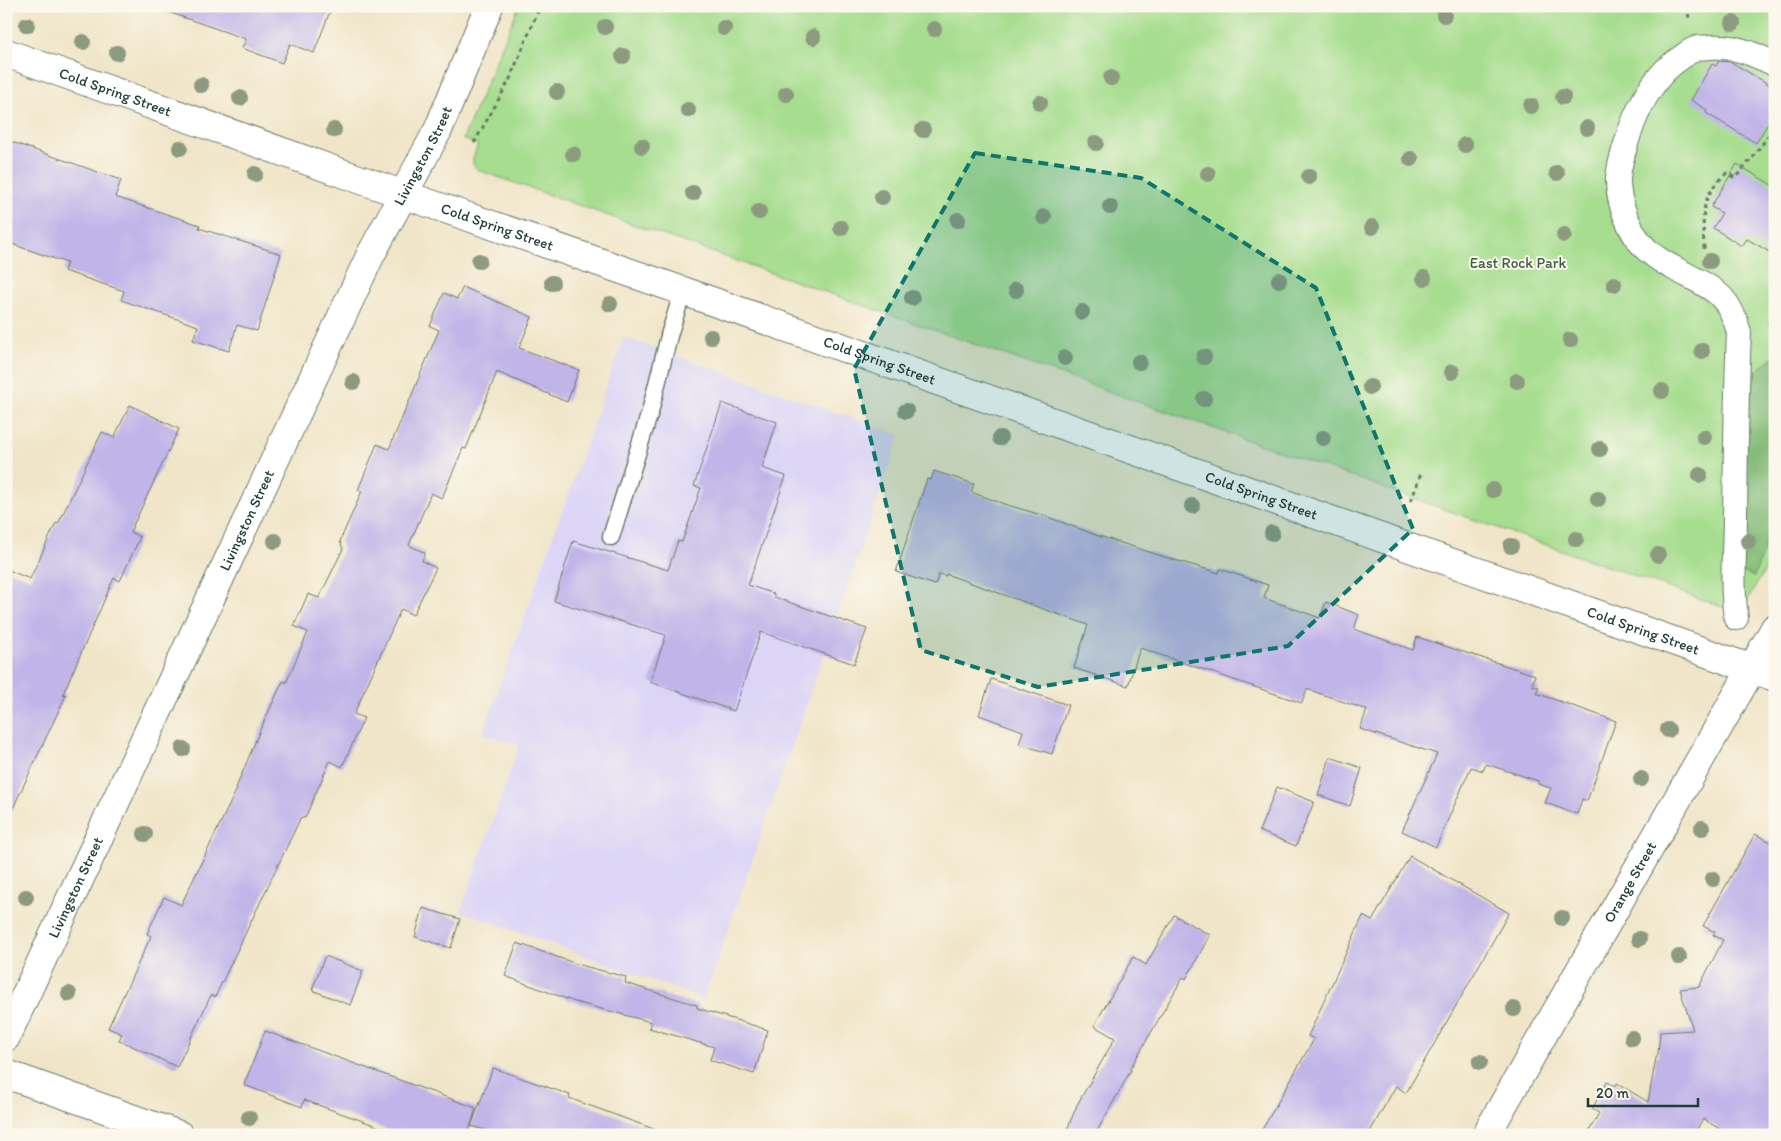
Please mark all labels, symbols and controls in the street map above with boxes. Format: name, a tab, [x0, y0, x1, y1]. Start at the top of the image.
street label: Cold Spring Street	[57, 64, 174, 121]
street label: Livingston Street	[390, 103, 456, 209]
street label: Cold Spring Street	[438, 199, 556, 255]
park label: East Rock Park	[1470, 254, 1566, 272]
street label: Cold Spring Street	[821, 332, 938, 389]
street label: Livingston Street	[216, 467, 278, 574]
street label: Cold Spring Street	[1203, 467, 1320, 524]
street label: Cold Spring Street	[1585, 602, 1702, 659]
street label: Livingston Street	[44, 834, 107, 941]
street label: Orange Street	[1600, 838, 1661, 926]
scale bar	[1588, 1076, 1698, 1108]
text: 20 m	[1596, 1084, 1630, 1102]

